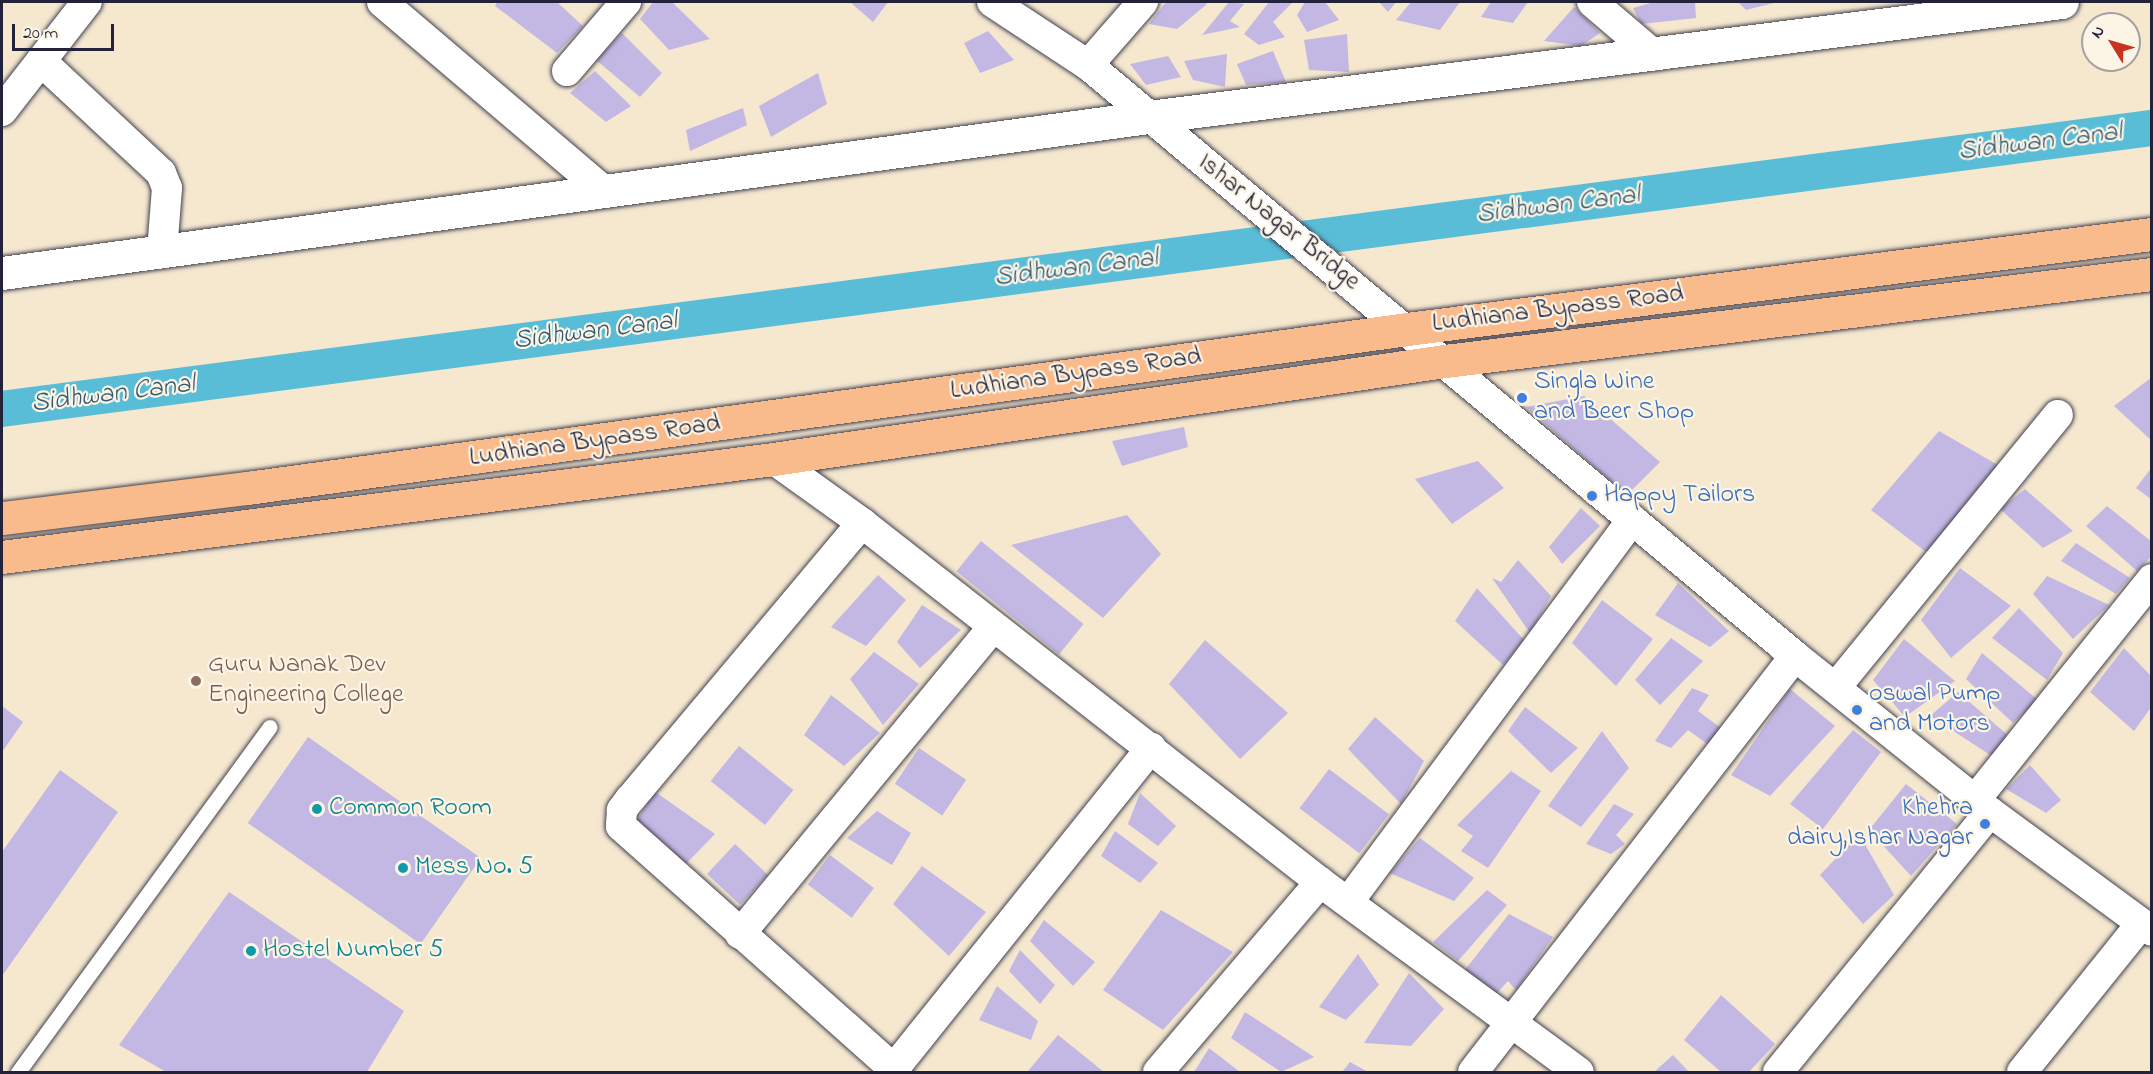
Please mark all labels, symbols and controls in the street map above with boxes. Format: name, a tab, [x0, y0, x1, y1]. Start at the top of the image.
scale bar	[15, 12, 117, 50]
north arrow	[2081, 12, 2141, 72]
text: 20 m	[23, 21, 58, 47]
text: N	[2085, 21, 2111, 44]
water label: Sidhwan Canal	[1956, 116, 2124, 168]
street label: Ishar Nagar Bridge	[1190, 148, 1366, 298]
water label: Sidhwan Canal	[1474, 179, 1642, 231]
water label: Sidhwan Canal	[992, 242, 1160, 294]
street label: Ludhiana Bypass Road	[1430, 279, 1686, 341]
water label: Sidhwan Canal	[511, 305, 679, 357]
street label: Ludhiana Bypass Road	[949, 342, 1203, 408]
place label: Singla Wine and Beer Shop	[1534, 367, 1694, 428]
water label: Sidhwan Canal	[29, 368, 197, 420]
marker: Singla Wine and Beer Shop	[1515, 391, 1529, 405]
street label: Ludhiana Bypass Road	[468, 409, 722, 475]
place label: Happy Tailors	[1604, 480, 1755, 512]
marker: Happy Tailors	[1585, 489, 1599, 503]
place label: Guru Nanak Dev Engineering College	[208, 650, 404, 712]
marker: Guru Nanak Dev Engineering College	[189, 674, 203, 688]
place label: oswal Pump and Motors	[1869, 679, 2000, 740]
marker: oswal Pump and Motors	[1850, 703, 1864, 717]
place label: Common Room	[329, 793, 492, 825]
place label: Khehra dairy,Ishar Nagar	[1787, 793, 1973, 855]
marker: Common Room	[310, 802, 324, 816]
marker: Khehra dairy,Ishar Nagar	[1978, 817, 1992, 831]
place label: Mess No. 5	[415, 852, 533, 884]
marker: Mess No. 5	[396, 861, 410, 875]
place label: Hostel Number 5	[263, 935, 443, 967]
marker: Hostel Number 5	[244, 944, 258, 958]

